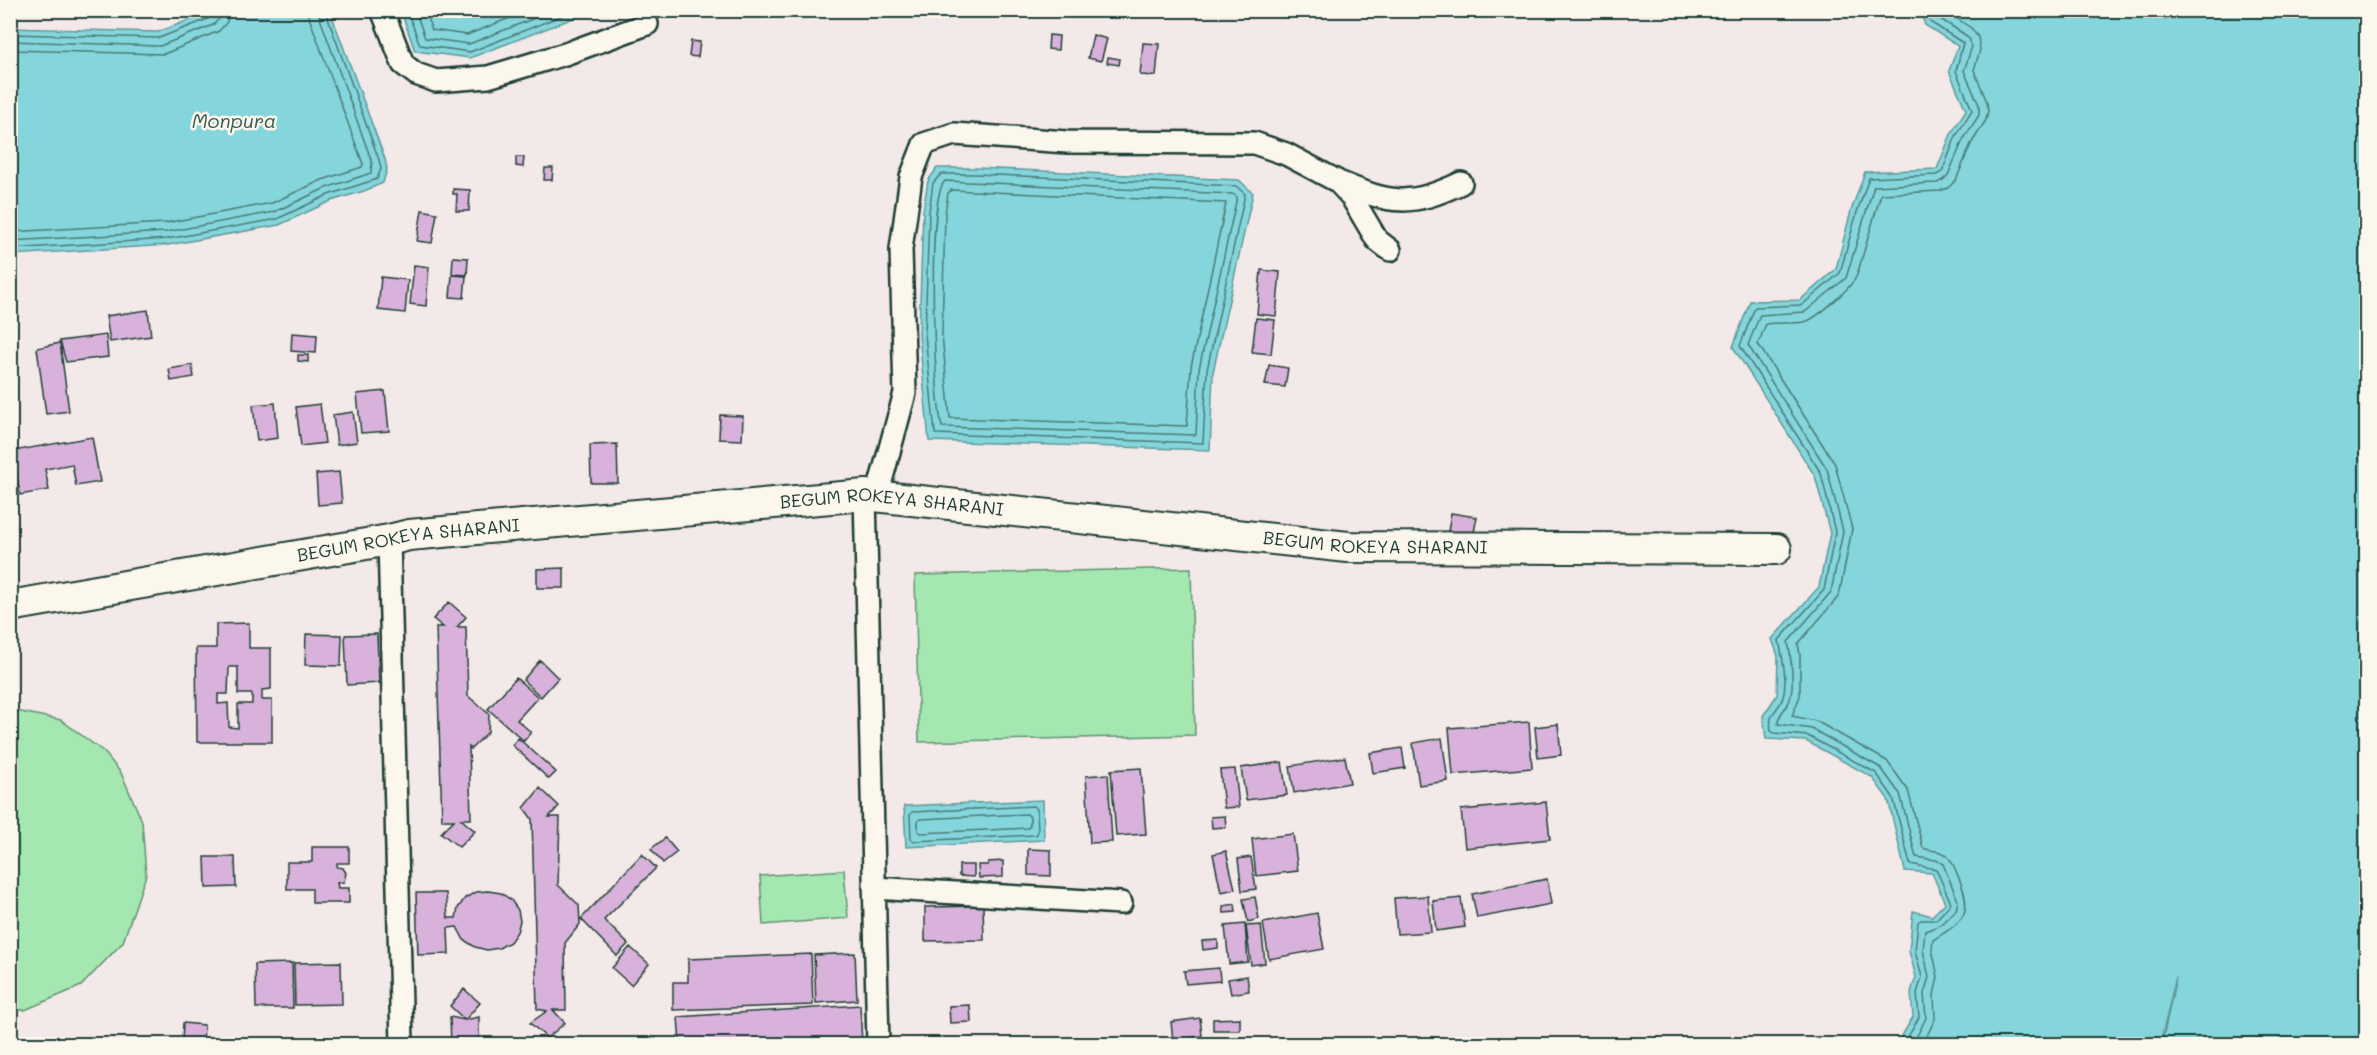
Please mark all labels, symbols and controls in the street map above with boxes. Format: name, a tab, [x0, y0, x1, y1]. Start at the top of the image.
water label: Monpura	[192, 107, 276, 133]
street label: BEGUM ROKEYA SHARANI	[779, 481, 1005, 521]
street label: BEGUM ROKEYA SHARANI	[295, 512, 521, 567]
street label: BEGUM ROKEYA SHARANI	[1262, 525, 1488, 559]

